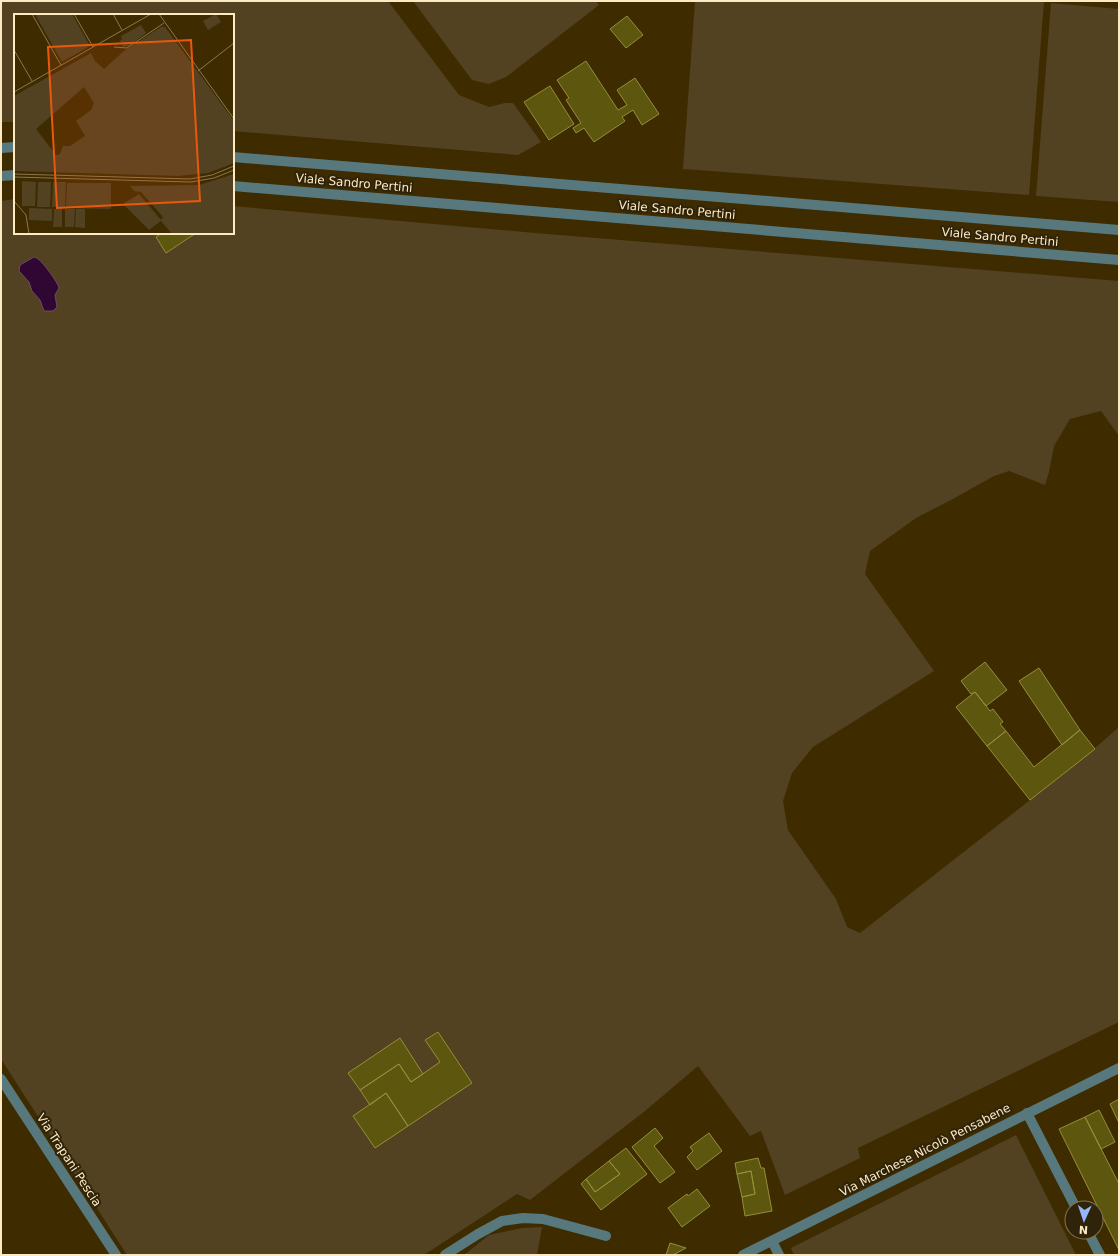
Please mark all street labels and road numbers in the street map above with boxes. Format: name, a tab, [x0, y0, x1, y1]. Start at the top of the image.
street label: Viale Sandro Pertini	[295, 171, 413, 195]
street label: Viale Sandro Pertini	[618, 198, 736, 222]
street label: Viale Sandro Pertini	[941, 225, 1059, 249]
street label: Via Marchese Nicolò Pensabene	[837, 1101, 1013, 1199]
street label: Via Trapani Pescia	[34, 1111, 104, 1209]

